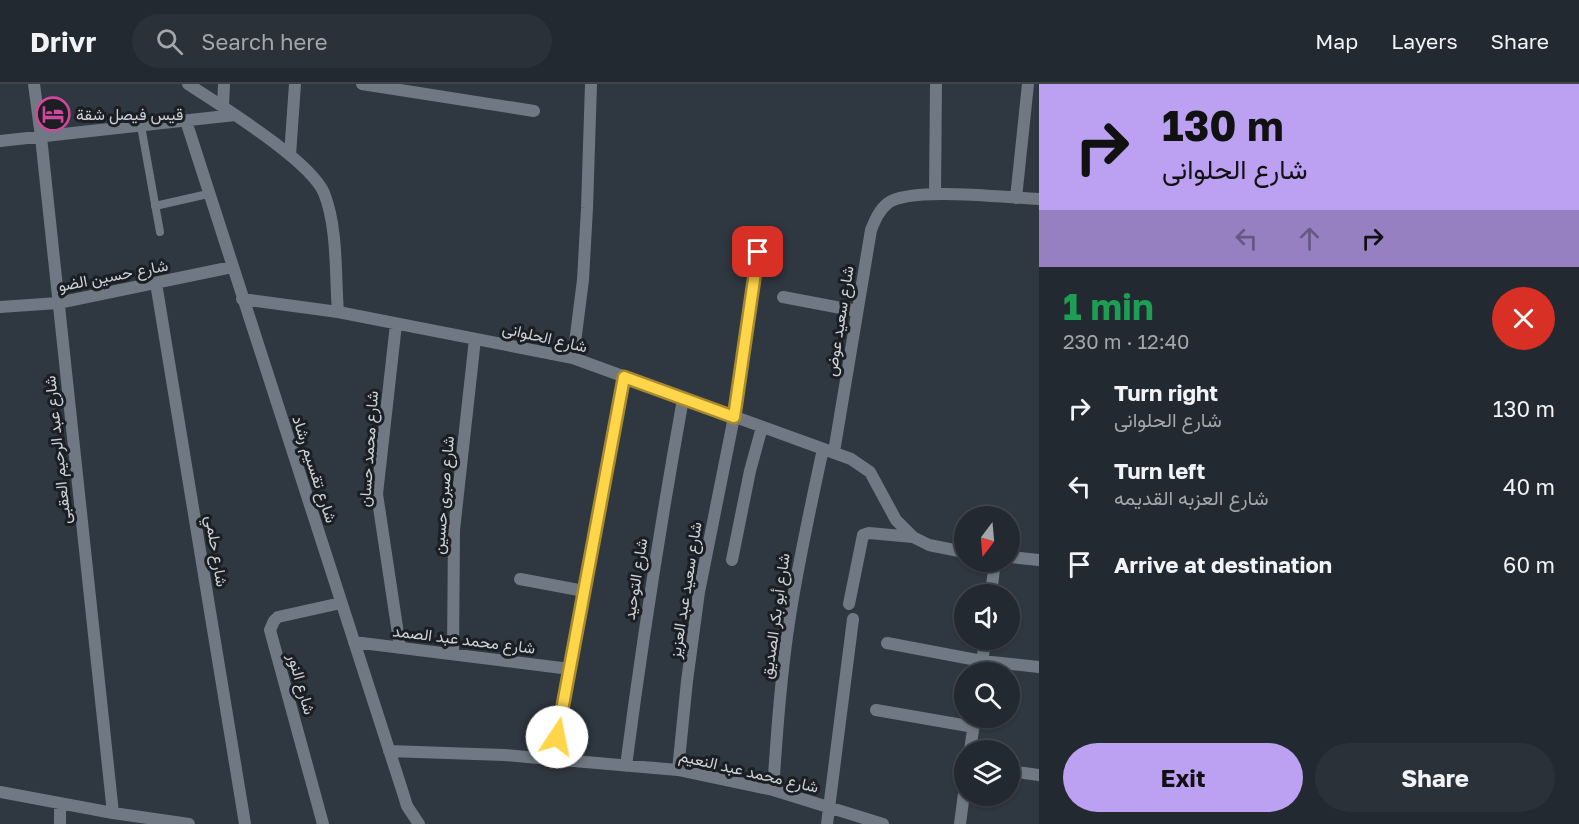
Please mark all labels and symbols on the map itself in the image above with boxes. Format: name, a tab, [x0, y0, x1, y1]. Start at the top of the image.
hotel icon: قيس فيصل شقة	[35, 96, 71, 132]
place label: قيس فيصل شقة	[76, 104, 183, 125]
pin	[732, 226, 783, 277]
street label: شارع حسين الضو	[56, 255, 170, 297]
street label: شارع سعيد عوض	[820, 264, 860, 378]
street label: شارع الحلوانى	[500, 318, 589, 358]
street label: شارع عبد الرحيم العقبى	[39, 374, 77, 525]
street label: شارع محمد حسان	[354, 390, 384, 508]
street label: شارع تقسيم رشاد	[286, 413, 342, 526]
street label: شارع صبرى حسين	[428, 435, 460, 555]
north arrow	[954, 506, 1020, 572]
street label: شارع حلمي	[198, 514, 232, 589]
street label: شارع سعيد عبد العزيز	[664, 520, 708, 661]
street label: شارع التوحيد	[619, 537, 653, 622]
street label: شارع أبو بكر الصديق	[756, 552, 796, 680]
street label: شارع محمد عبد الصمد	[391, 620, 536, 660]
street label: شارع النور	[282, 650, 320, 717]
position arrow	[525, 705, 589, 769]
street label: شارع محمد عبد النعيم	[677, 745, 821, 799]

